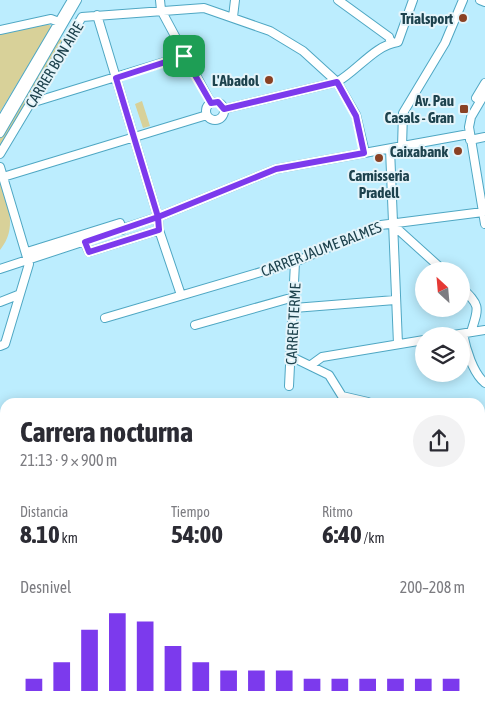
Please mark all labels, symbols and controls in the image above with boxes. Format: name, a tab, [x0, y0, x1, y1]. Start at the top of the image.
place label: Trialsport	[400, 10, 454, 27]
marker: Trialsport	[457, 12, 469, 24]
street label: CARRER BON AIRE	[22, 19, 87, 111]
pin	[163, 35, 205, 77]
icon: arrive	[170, 42, 198, 70]
place label: L'Abadol	[212, 72, 260, 89]
marker: L'Abadol	[263, 74, 275, 86]
place label: Av. Pau Casals - Gran	[385, 92, 454, 126]
marker: Av. Pau Casals - Gran	[458, 103, 470, 115]
place label: Caixabank	[390, 143, 448, 160]
marker: Caixabank	[452, 145, 464, 157]
marker: Carnisseria Pradell	[373, 152, 385, 164]
place label: Carnisseria Pradell	[348, 167, 410, 201]
street label: CARRER JAUME BALMES	[258, 218, 384, 280]
north arrow	[415, 262, 470, 318]
map controls	[415, 262, 470, 382]
street label: CARRER TERME	[282, 282, 304, 365]
button: layers	[415, 327, 470, 382]
button: share	[413, 415, 465, 467]
text: Carrera nocturna	[20, 416, 193, 448]
text: 21:13 · 9 × 900 m	[20, 451, 117, 469]
text: Distancia	[20, 504, 68, 520]
text: Tiempo	[171, 504, 210, 520]
text: Ritmo	[322, 504, 353, 520]
text: 8.10	[20, 520, 60, 548]
text: 54:00	[171, 520, 223, 548]
text: 6:40	[322, 520, 362, 548]
text: km	[60, 530, 78, 546]
text: /km	[362, 530, 385, 546]
text: Desnivel	[20, 578, 71, 596]
text: 200–208 m	[400, 578, 465, 596]

